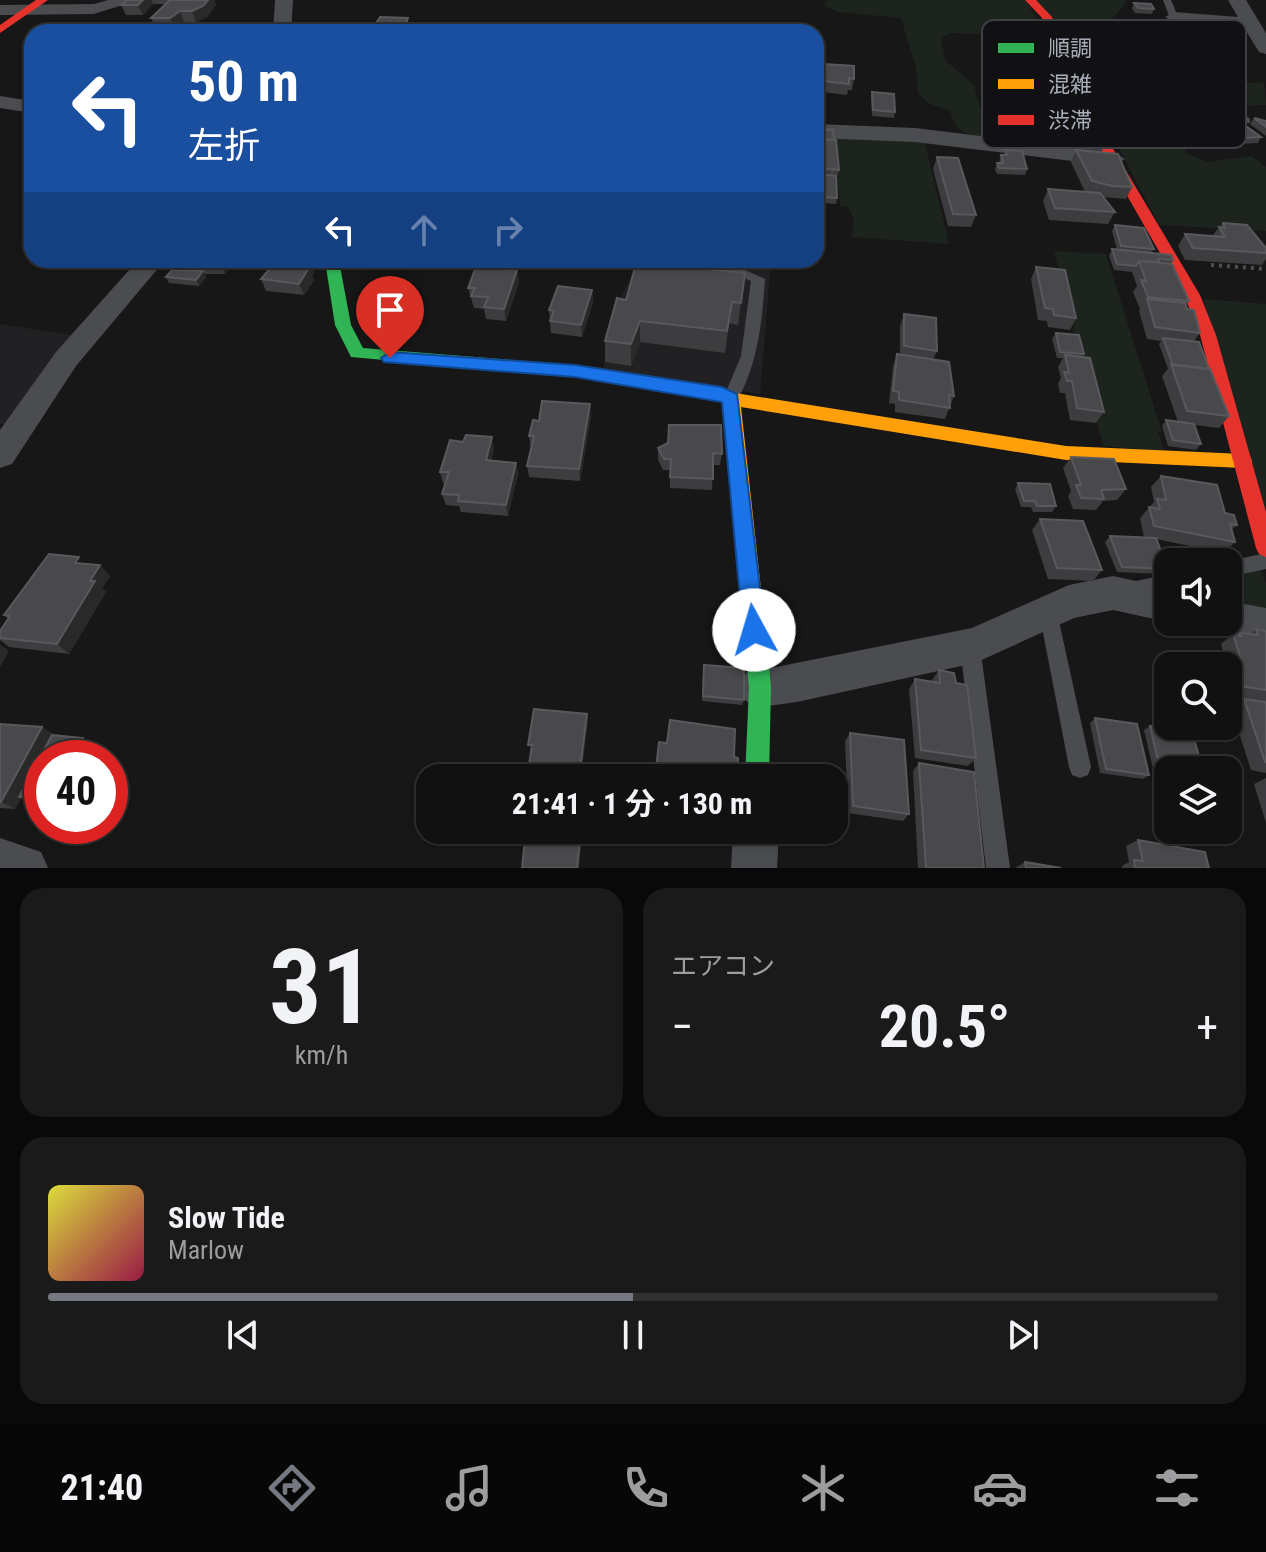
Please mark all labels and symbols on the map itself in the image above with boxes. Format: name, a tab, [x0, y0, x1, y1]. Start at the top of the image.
legend	[982, 20, 1246, 148]
text: 順調	[1048, 36, 1092, 61]
text: 混雑	[1048, 72, 1092, 97]
text: 渋滞	[1048, 108, 1092, 133]
pin	[356, 276, 424, 358]
position arrow	[712, 588, 796, 672]
speed limit sign: 40	[24, 740, 128, 844]

